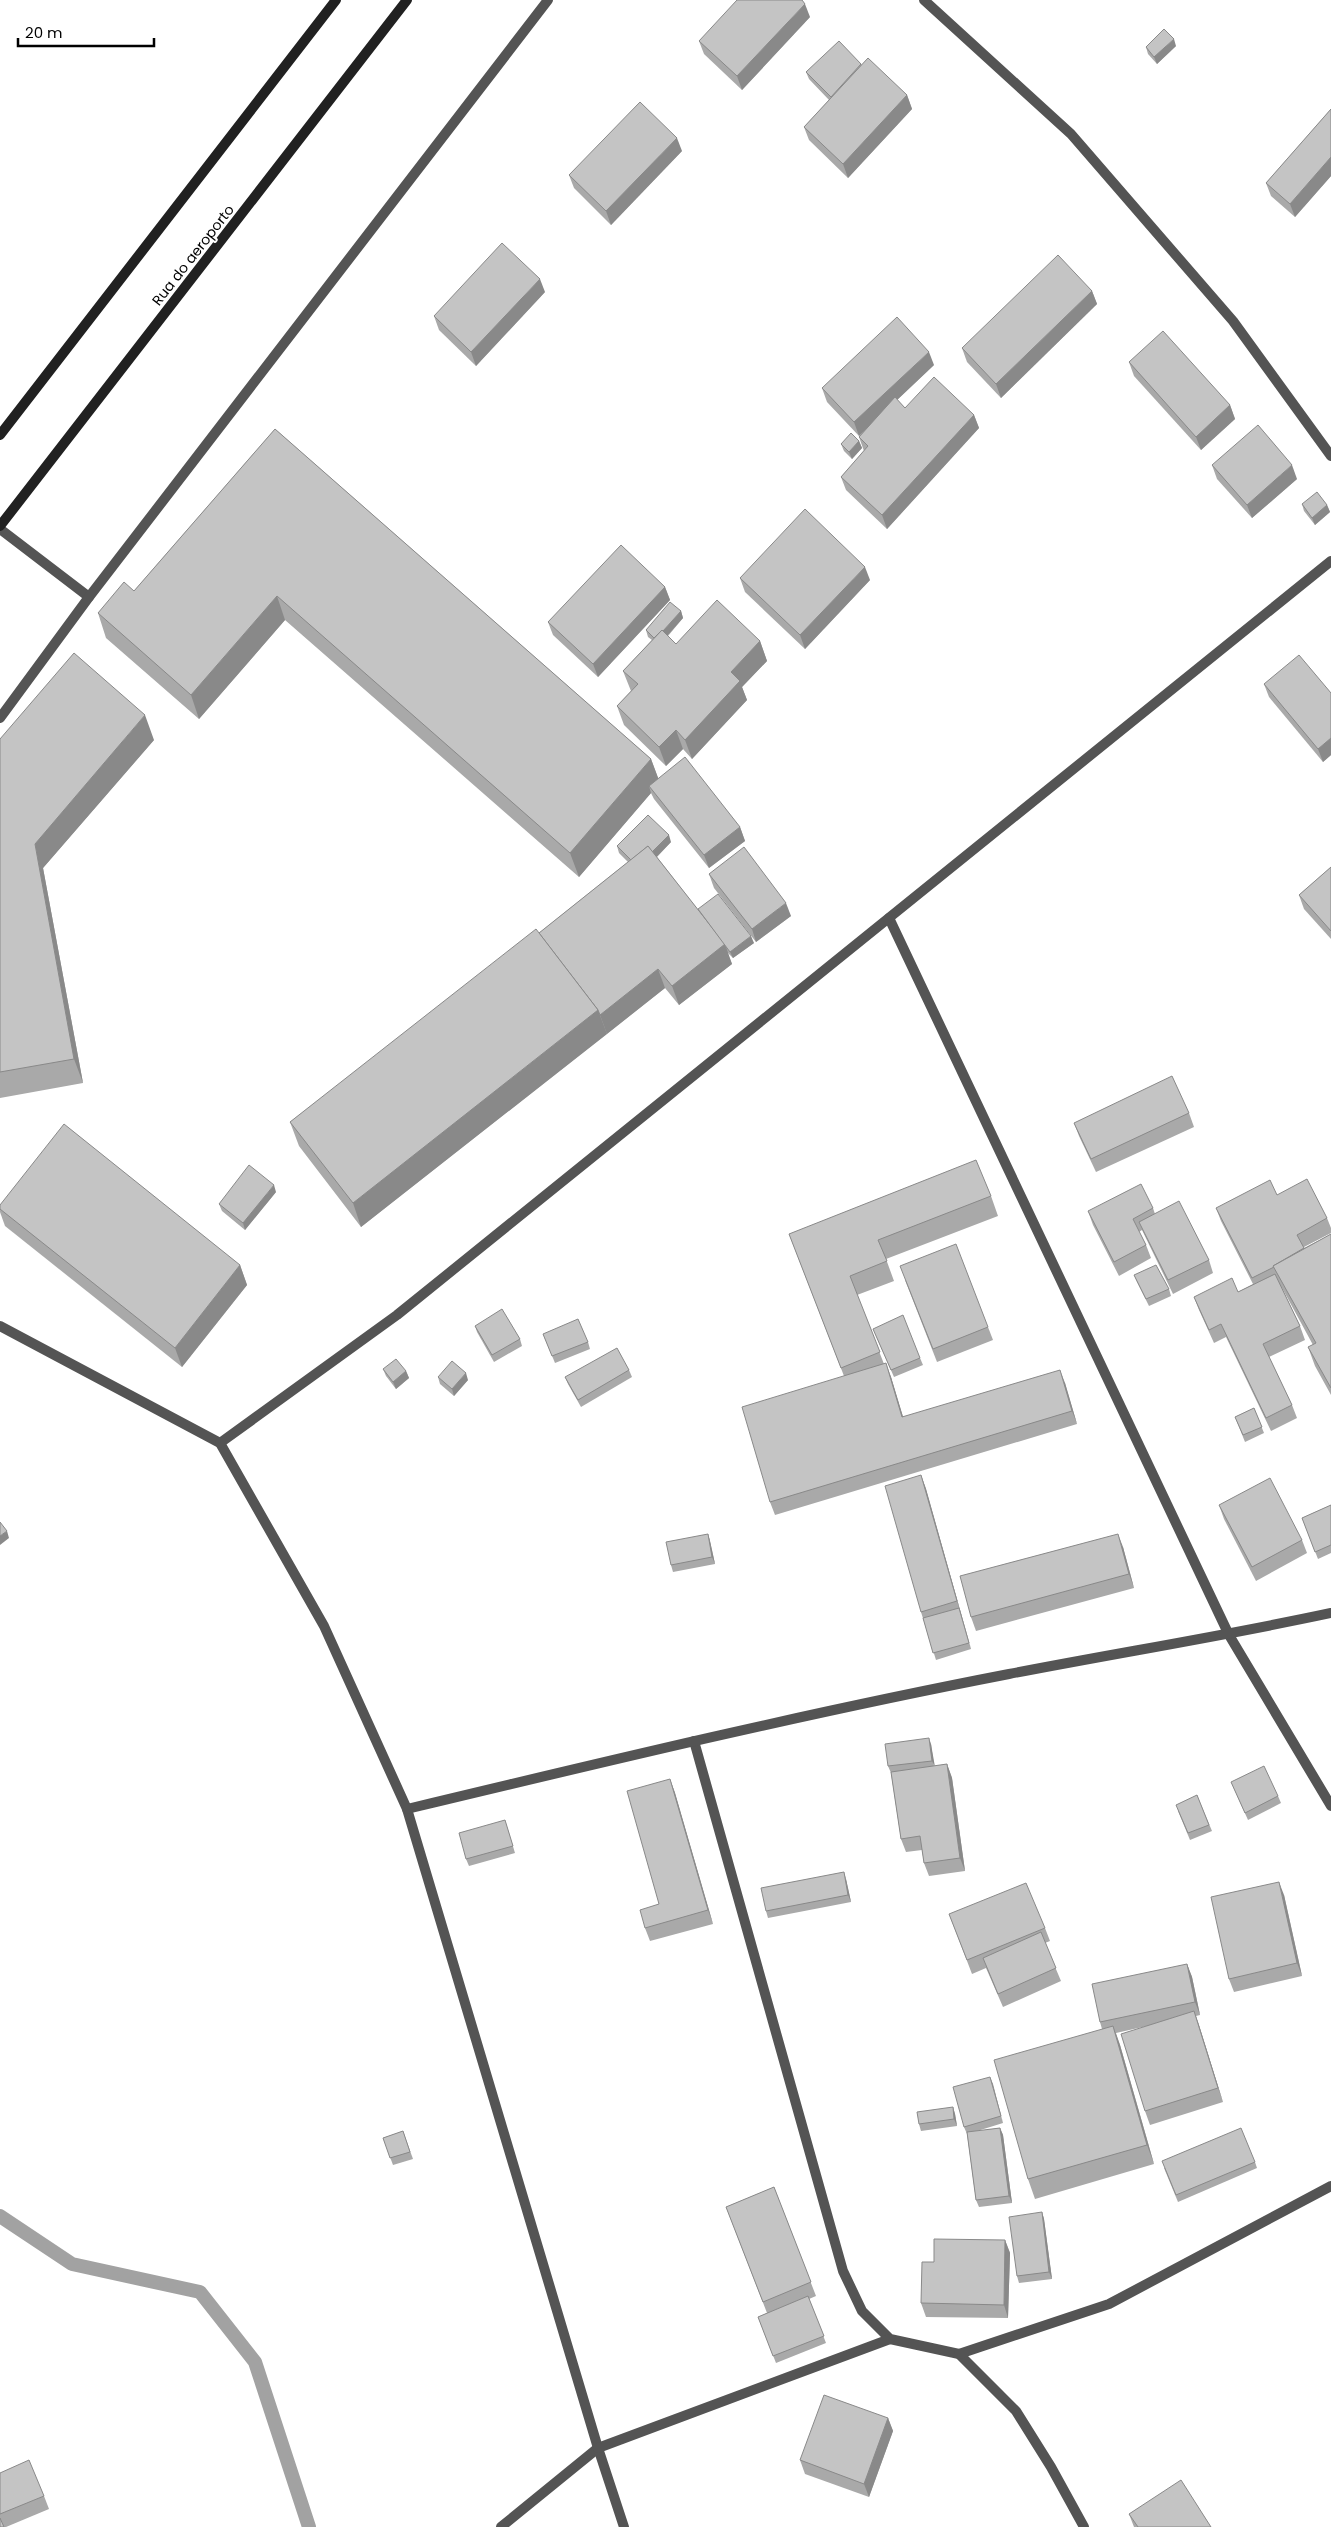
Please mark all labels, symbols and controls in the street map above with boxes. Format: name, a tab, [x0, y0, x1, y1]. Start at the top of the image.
scale bar	[18, 15, 154, 47]
text: 20 m	[25, 22, 63, 43]
street label: Rua do aeroporto	[147, 200, 239, 310]

